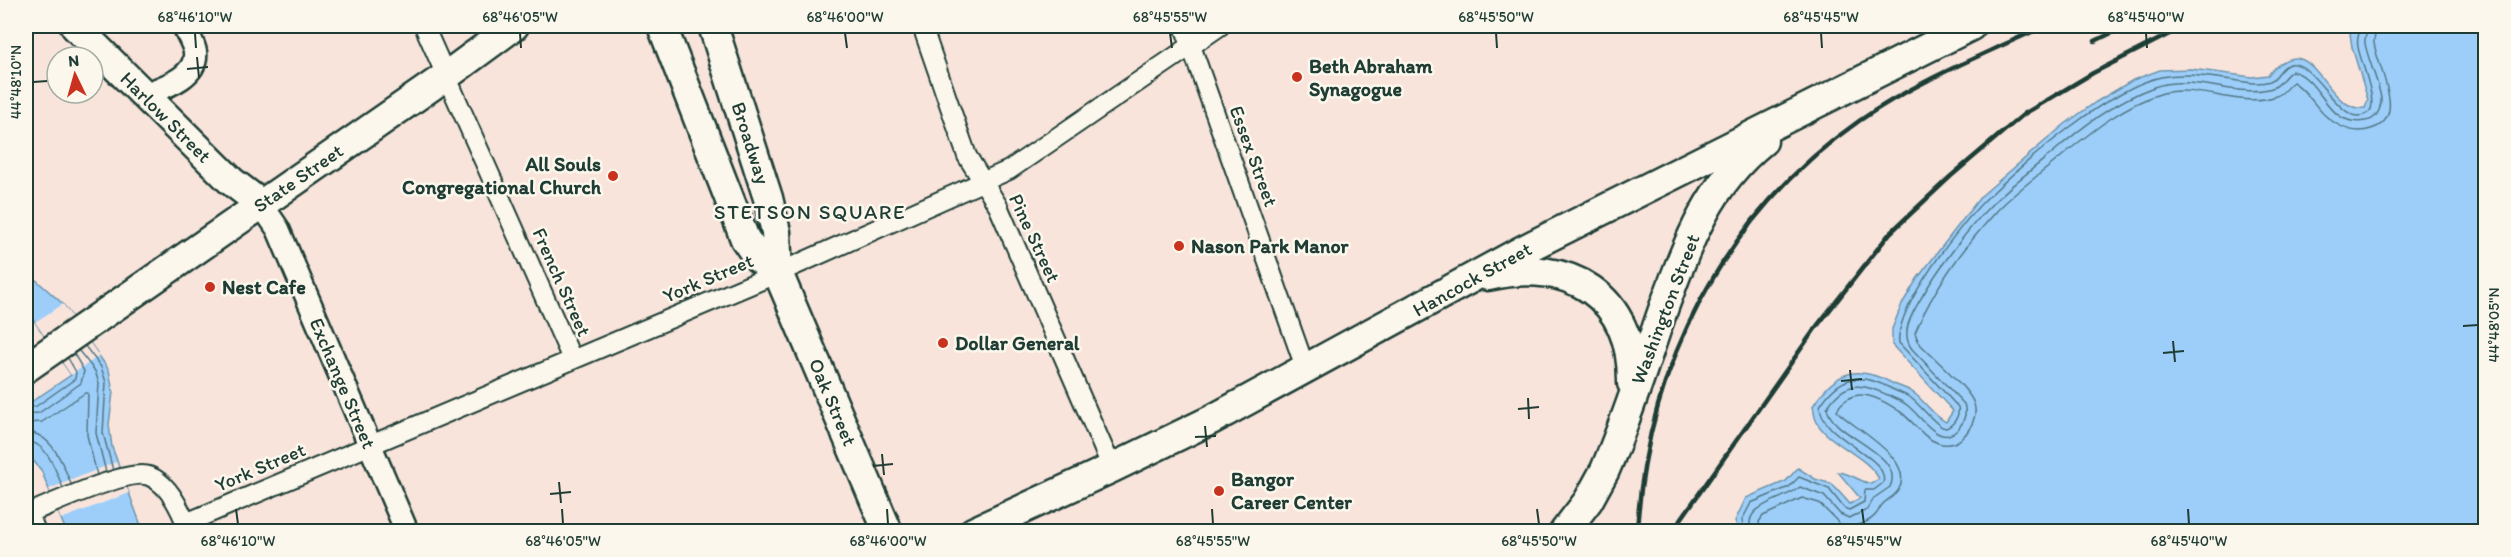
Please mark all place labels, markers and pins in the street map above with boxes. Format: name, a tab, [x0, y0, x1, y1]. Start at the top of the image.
place label: Beth Abraham Synagogue	[1309, 54, 1432, 102]
marker: Beth Abraham Synagogue	[1290, 70, 1304, 84]
place label: All Souls Congregational Church	[402, 152, 602, 200]
marker: All Souls Congregational Church	[606, 169, 620, 183]
place label: Nason Park Manor	[1191, 234, 1350, 258]
marker: Nason Park Manor	[1172, 239, 1186, 253]
place label: Nest Cafe	[222, 275, 306, 299]
marker: Nest Cafe	[203, 280, 217, 294]
place label: Dollar General	[955, 331, 1080, 355]
marker: Dollar General	[936, 336, 950, 350]
place label: Bangor Career Center	[1231, 467, 1352, 514]
marker: Bangor Career Center	[1212, 484, 1226, 498]

